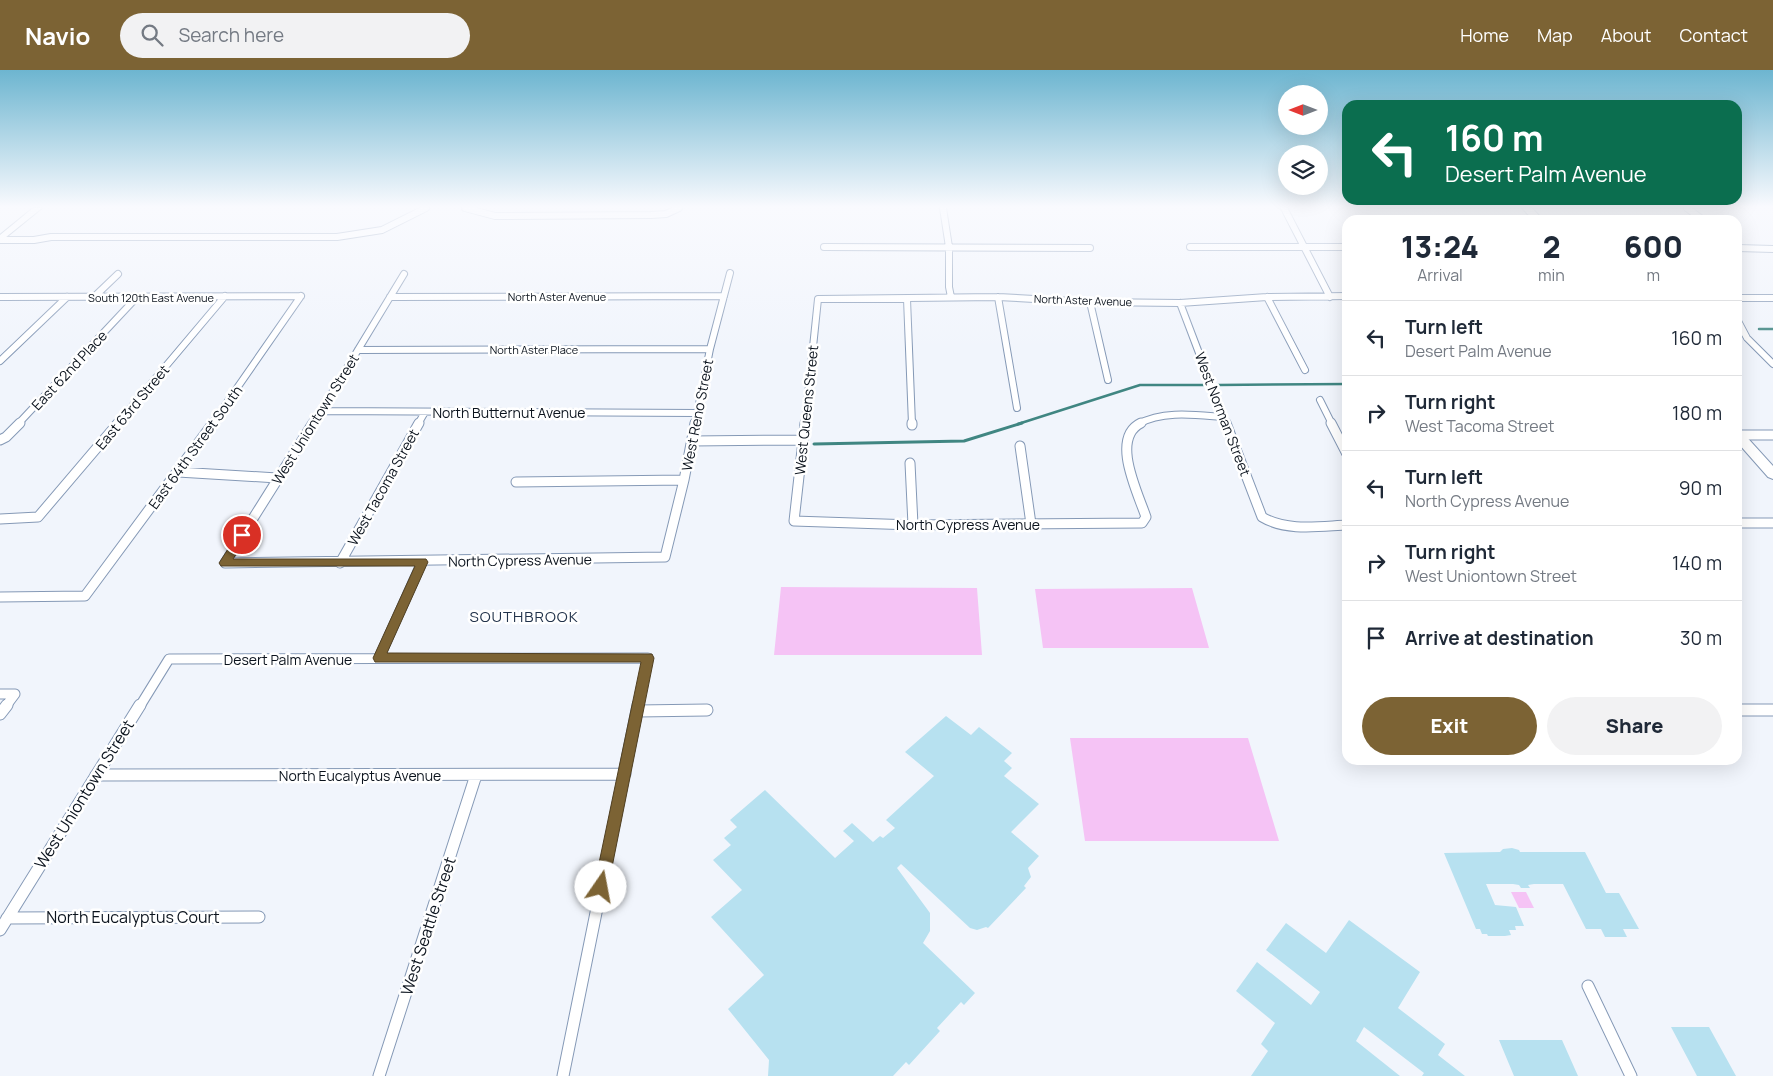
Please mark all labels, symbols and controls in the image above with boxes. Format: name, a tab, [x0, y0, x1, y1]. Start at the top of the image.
search box	[120, 13, 470, 58]
text: Navio	[25, 19, 90, 52]
icon: search	[138, 21, 166, 49]
text: Search here	[178, 22, 284, 48]
text: Home	[1460, 23, 1509, 47]
text: Map	[1537, 23, 1573, 47]
text: About	[1601, 23, 1651, 47]
text: Contact	[1679, 23, 1748, 47]
north arrow	[1278, 85, 1328, 135]
map controls	[1278, 85, 1328, 195]
text: 160 m	[1445, 114, 1544, 162]
icon: left	[1362, 120, 1427, 185]
button: layers	[1278, 145, 1328, 195]
text: Desert Palm Avenue	[1445, 159, 1647, 189]
text: 13:24	[1401, 226, 1479, 267]
text: 2	[1542, 226, 1561, 267]
text: 600	[1624, 226, 1683, 267]
text: Arrival	[1417, 264, 1463, 286]
text: min	[1538, 264, 1565, 286]
text: m	[1647, 264, 1660, 286]
street label: North Aster Avenue	[508, 289, 607, 304]
street label: South 120th East Avenue	[88, 290, 214, 305]
street label: North Aster Avenue	[1034, 291, 1133, 309]
text: Turn left	[1405, 314, 1483, 340]
icon: left	[1362, 324, 1390, 352]
text: 160 m	[1671, 325, 1722, 351]
street label: East 62nd Place	[27, 326, 111, 414]
text: Desert Palm Avenue	[1405, 340, 1552, 362]
street label: North Aster Place	[490, 342, 579, 357]
street label: West Queens Street	[790, 344, 822, 476]
street label: West Norman Street	[1191, 349, 1255, 479]
street label: West Uniontown Street	[267, 350, 363, 488]
street label: West Reno Street	[677, 357, 717, 473]
street label: East 63rd Street	[91, 360, 173, 453]
street label: East 64th Street South	[144, 381, 246, 513]
text: Turn right	[1405, 389, 1495, 415]
icon: right	[1362, 399, 1390, 427]
text: 180 m	[1672, 400, 1722, 426]
street label: North Butternut Avenue	[432, 403, 586, 422]
text: West Tacoma Street	[1405, 415, 1554, 437]
street label: West Tacoma Street	[343, 425, 423, 549]
text: Turn left	[1405, 464, 1483, 490]
icon: left	[1362, 474, 1390, 502]
text: 90 m	[1679, 475, 1722, 501]
text: North Cypress Avenue	[1405, 490, 1569, 512]
pin	[221, 514, 263, 556]
street label: North Cypress Avenue	[896, 515, 1040, 534]
icon: arrive	[228, 521, 256, 549]
text: Turn right	[1405, 539, 1495, 565]
street label: North Cypress Avenue	[448, 549, 592, 571]
icon: right	[1362, 549, 1390, 577]
text: 140 m	[1672, 550, 1722, 576]
text: West Uniontown Street	[1405, 565, 1577, 587]
district label: SOUTHBROOK	[469, 606, 579, 627]
icon: arrive	[1362, 624, 1390, 652]
text: Arrive at destination	[1405, 625, 1594, 651]
text: 30 m	[1680, 625, 1722, 651]
street label: Desert Palm Avenue	[224, 650, 352, 669]
button: Exit	[1362, 697, 1537, 755]
button: Share	[1547, 697, 1722, 755]
street label: West Uniontown Street	[29, 715, 139, 873]
street label: North Eucalyptus Avenue	[279, 766, 441, 785]
street label: West Seattle Street	[395, 854, 461, 998]
position arrow	[574, 860, 626, 912]
street label: North Eucalyptus Court	[46, 906, 220, 928]

